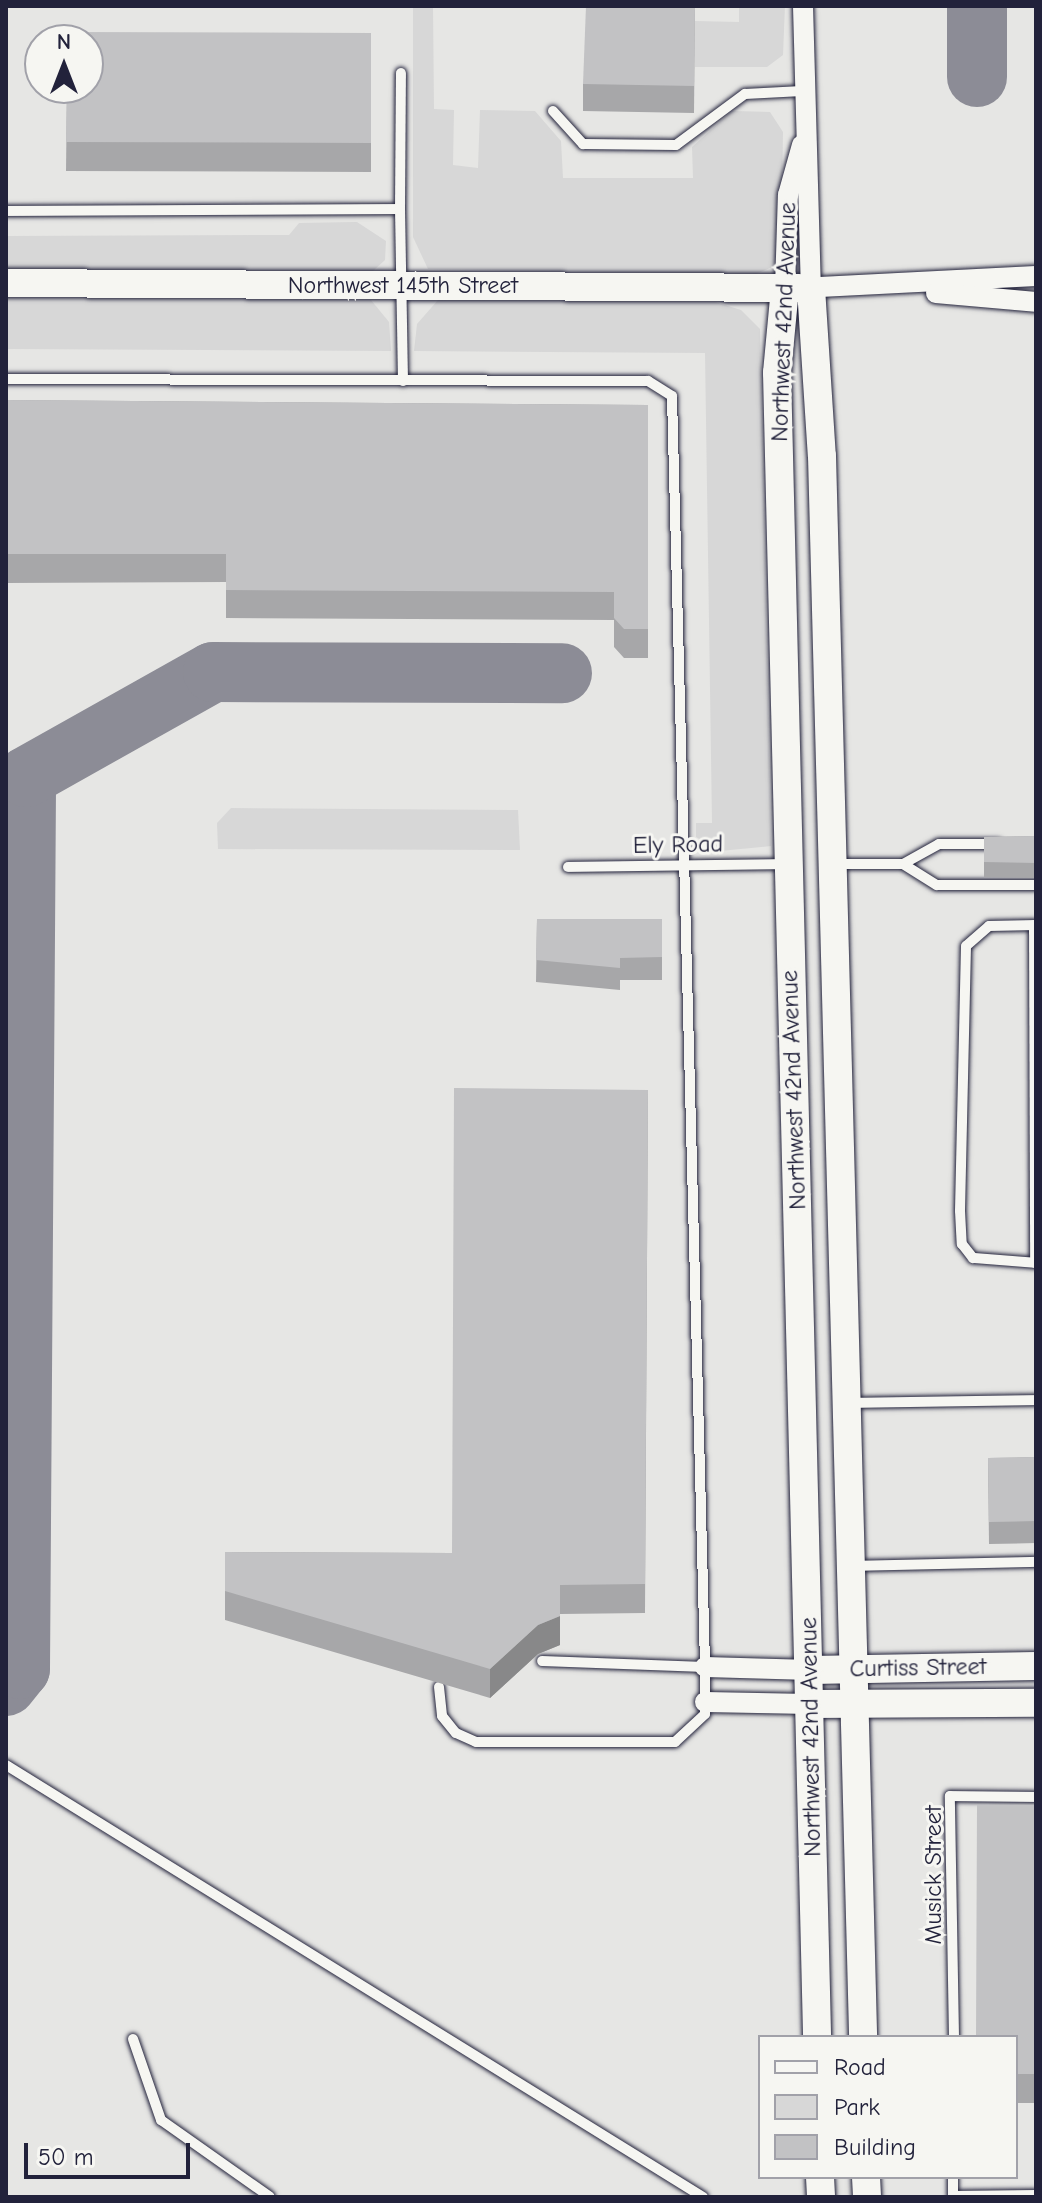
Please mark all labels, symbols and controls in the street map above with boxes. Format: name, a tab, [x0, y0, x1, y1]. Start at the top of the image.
north arrow	[24, 24, 104, 104]
text: N	[57, 29, 71, 55]
street label: Northwest 42nd Avenue	[765, 202, 803, 442]
street label: Northwest 145th Street	[288, 272, 518, 300]
street label: Ely Road	[633, 830, 723, 860]
street label: Northwest 42nd Avenue	[775, 970, 813, 1210]
street label: Northwest 42nd Avenue	[795, 1617, 827, 1857]
street label: Curtiss Street	[849, 1652, 987, 1684]
street label: Musick Street	[920, 1805, 948, 1945]
legend	[758, 2035, 1018, 2179]
text: Road	[834, 2053, 886, 2081]
text: Park	[834, 2093, 880, 2121]
scale bar	[28, 2127, 194, 2177]
text: Building	[834, 2133, 916, 2161]
text: 50 m	[38, 2143, 94, 2171]

